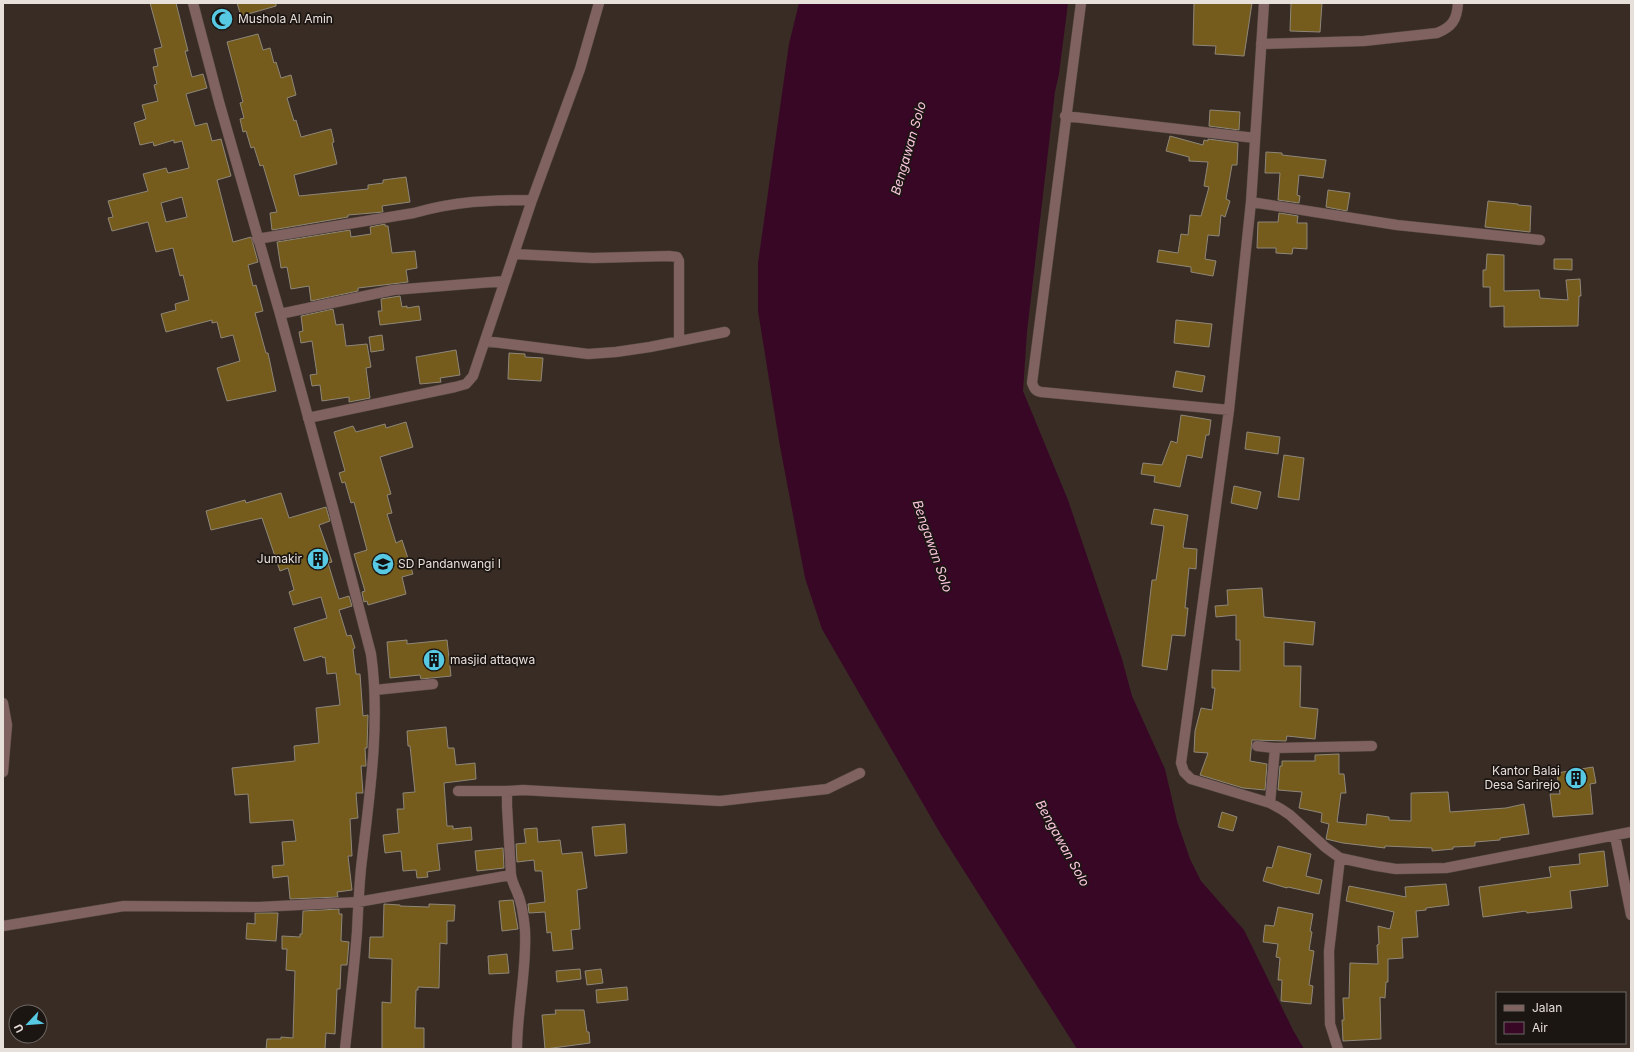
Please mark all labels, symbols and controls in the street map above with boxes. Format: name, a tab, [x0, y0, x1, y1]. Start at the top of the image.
mosque icon: Mushola Al Amin	[209, 6, 235, 32]
place label: Mushola Al Amin	[238, 11, 333, 26]
water label: Bengawan Solo	[887, 99, 929, 197]
water label: Bengawan Solo	[910, 498, 956, 594]
building icon: Jumakir	[305, 546, 331, 572]
place label: Jumakir	[257, 551, 302, 566]
school or university icon: SD Pandanwangi I	[370, 551, 396, 577]
place label: SD Pandanwangi I	[398, 556, 501, 571]
building icon: masjid attaqwa	[421, 647, 447, 673]
place label: masjid attaqwa	[450, 652, 535, 667]
place label: Kantor Balai Desa Sarirejo	[1484, 763, 1560, 792]
building icon: Kantor Balai Desa Sarirejo	[1563, 765, 1589, 791]
water label: Bengawan Solo	[1033, 797, 1093, 889]
legend	[1496, 992, 1626, 1044]
text: Jalan	[1532, 1000, 1562, 1015]
north arrow	[8, 1004, 48, 1044]
text: Air	[1532, 1020, 1548, 1035]
text: U	[11, 1022, 27, 1035]

